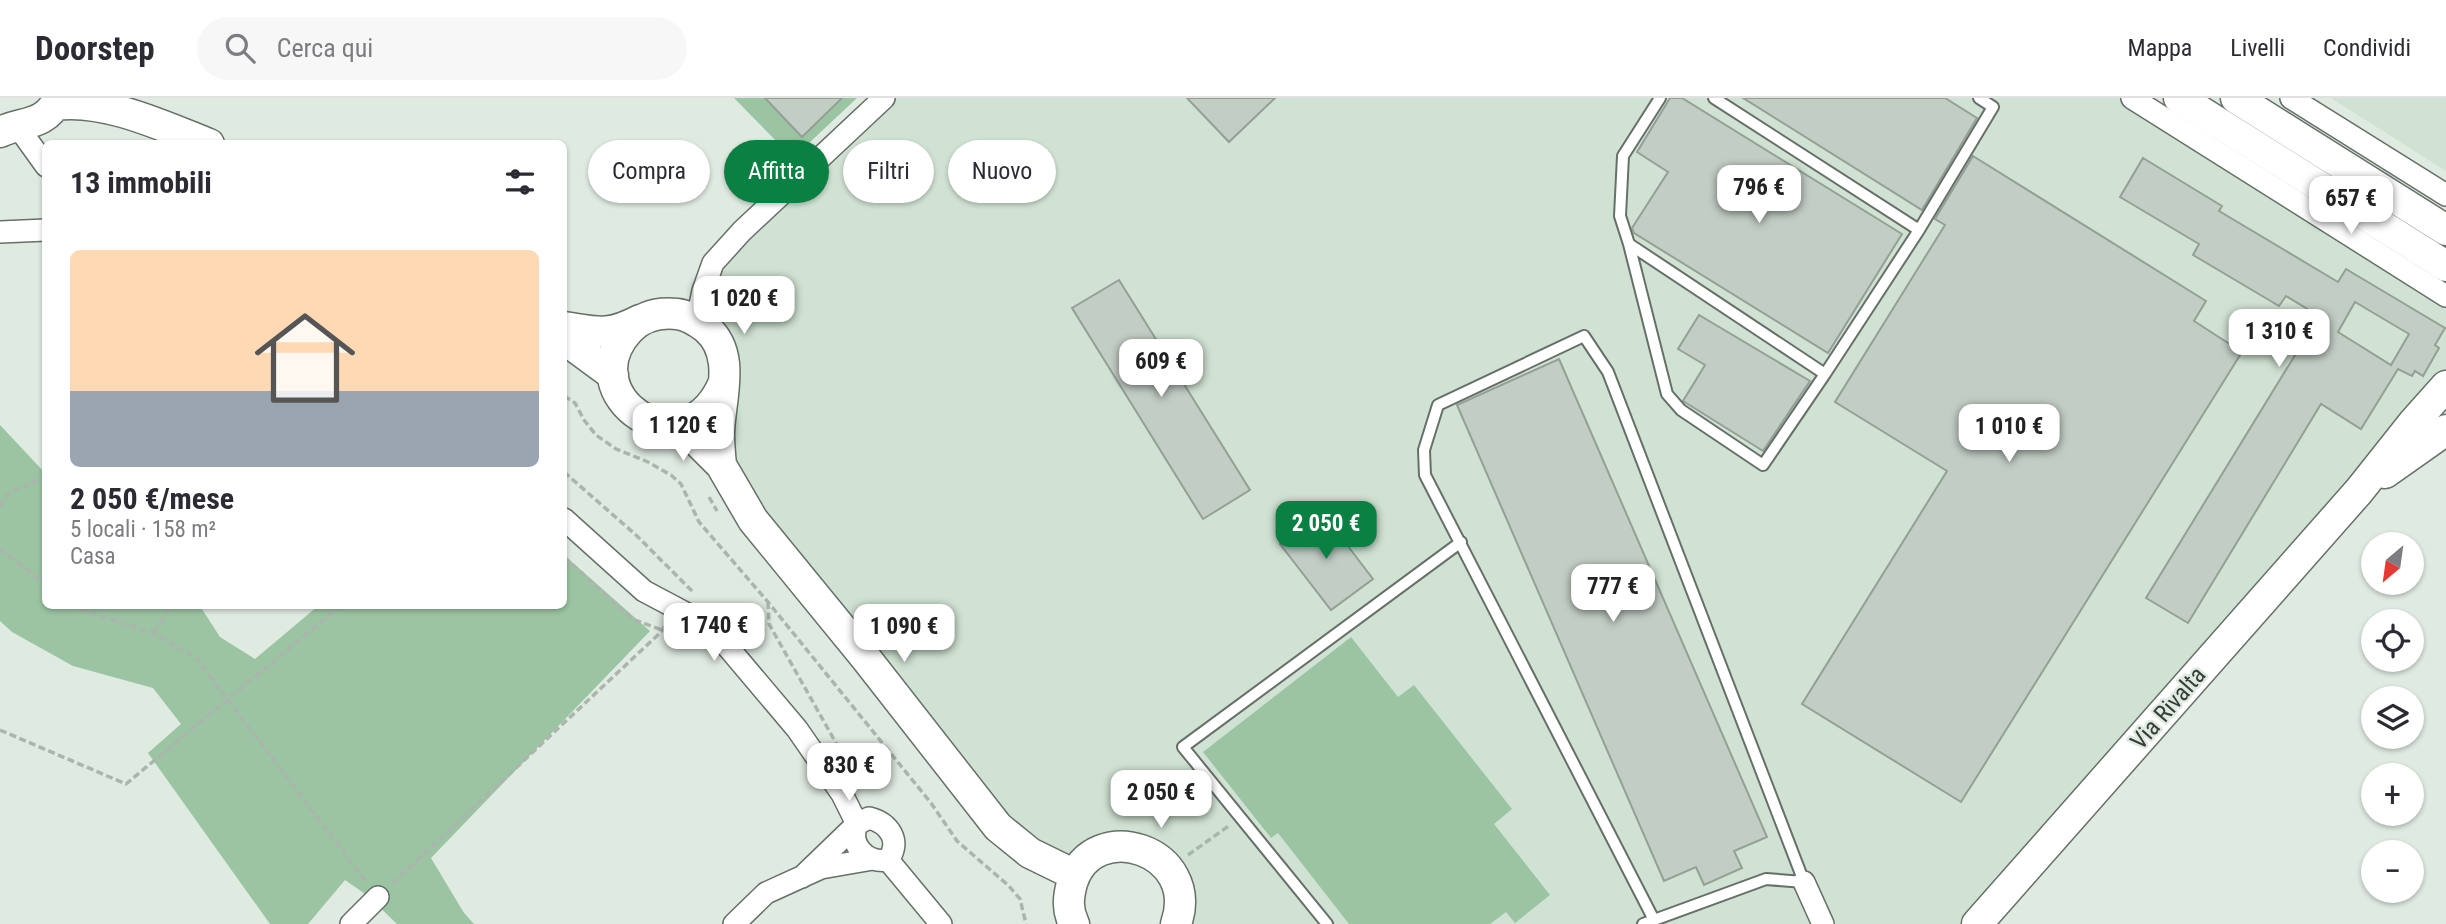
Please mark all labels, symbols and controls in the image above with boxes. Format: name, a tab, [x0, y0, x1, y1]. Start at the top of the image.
search box	[197, 17, 687, 80]
text: Doorstep	[35, 29, 155, 68]
icon: search	[221, 29, 259, 67]
text: Cerca qui	[277, 33, 373, 63]
text: Mappa	[2128, 34, 2192, 62]
text: Livelli	[2230, 34, 2285, 62]
text: Condividi	[2323, 34, 2411, 62]
chip: Compra	[588, 140, 710, 203]
chip: Affitta	[724, 140, 829, 203]
chip: Filtri	[843, 140, 934, 203]
chip: Nuovo	[948, 140, 1056, 203]
icon: filters	[501, 163, 539, 201]
text: 13 immobili	[70, 165, 212, 200]
pin: 796 €	[1710, 166, 1808, 225]
text: 796 €	[1733, 174, 1785, 201]
pin: 657 €	[2302, 176, 2400, 236]
text: 657 €	[2325, 185, 2377, 212]
pin: 1 020 €	[679, 276, 809, 336]
text: 1 020 €	[710, 285, 778, 312]
icon: home	[242, 295, 368, 421]
pin: 1 310 €	[2214, 310, 2344, 369]
text: 1 310 €	[2245, 318, 2313, 345]
pin: 609 €	[1112, 340, 1210, 399]
text: 609 €	[1135, 348, 1187, 375]
pin: 1 120 €	[618, 404, 748, 463]
pin: 1 010 €	[1944, 404, 2074, 464]
text: 1 120 €	[649, 412, 717, 439]
text: 1 010 €	[1975, 413, 2043, 440]
text: 2 050 €/mese	[70, 481, 234, 516]
pin: 2 050 €	[1261, 502, 1391, 561]
text: 2 050 €	[1292, 510, 1360, 537]
text: 5 locali · 158 m²	[70, 516, 216, 543]
north arrow	[2361, 532, 2424, 595]
map controls	[2361, 532, 2424, 903]
text: Casa	[70, 543, 116, 570]
pin: 777 €	[1564, 564, 1662, 624]
text: 777 €	[1587, 573, 1639, 600]
pin: 1 740 €	[649, 603, 779, 663]
pin: 1 090 €	[839, 604, 969, 664]
button: locate	[2361, 609, 2424, 672]
text: 1 740 €	[680, 612, 748, 639]
text: 1 090 €	[870, 613, 938, 640]
street label: Via Rivalta	[2125, 661, 2211, 755]
button: layers	[2361, 686, 2424, 749]
pin: 830 €	[800, 744, 898, 803]
text: 830 €	[823, 752, 875, 779]
button: +	[2361, 763, 2424, 826]
pin: 2 050 €	[1096, 770, 1226, 830]
text: 2 050 €	[1127, 779, 1195, 806]
button: −	[2361, 840, 2424, 903]

